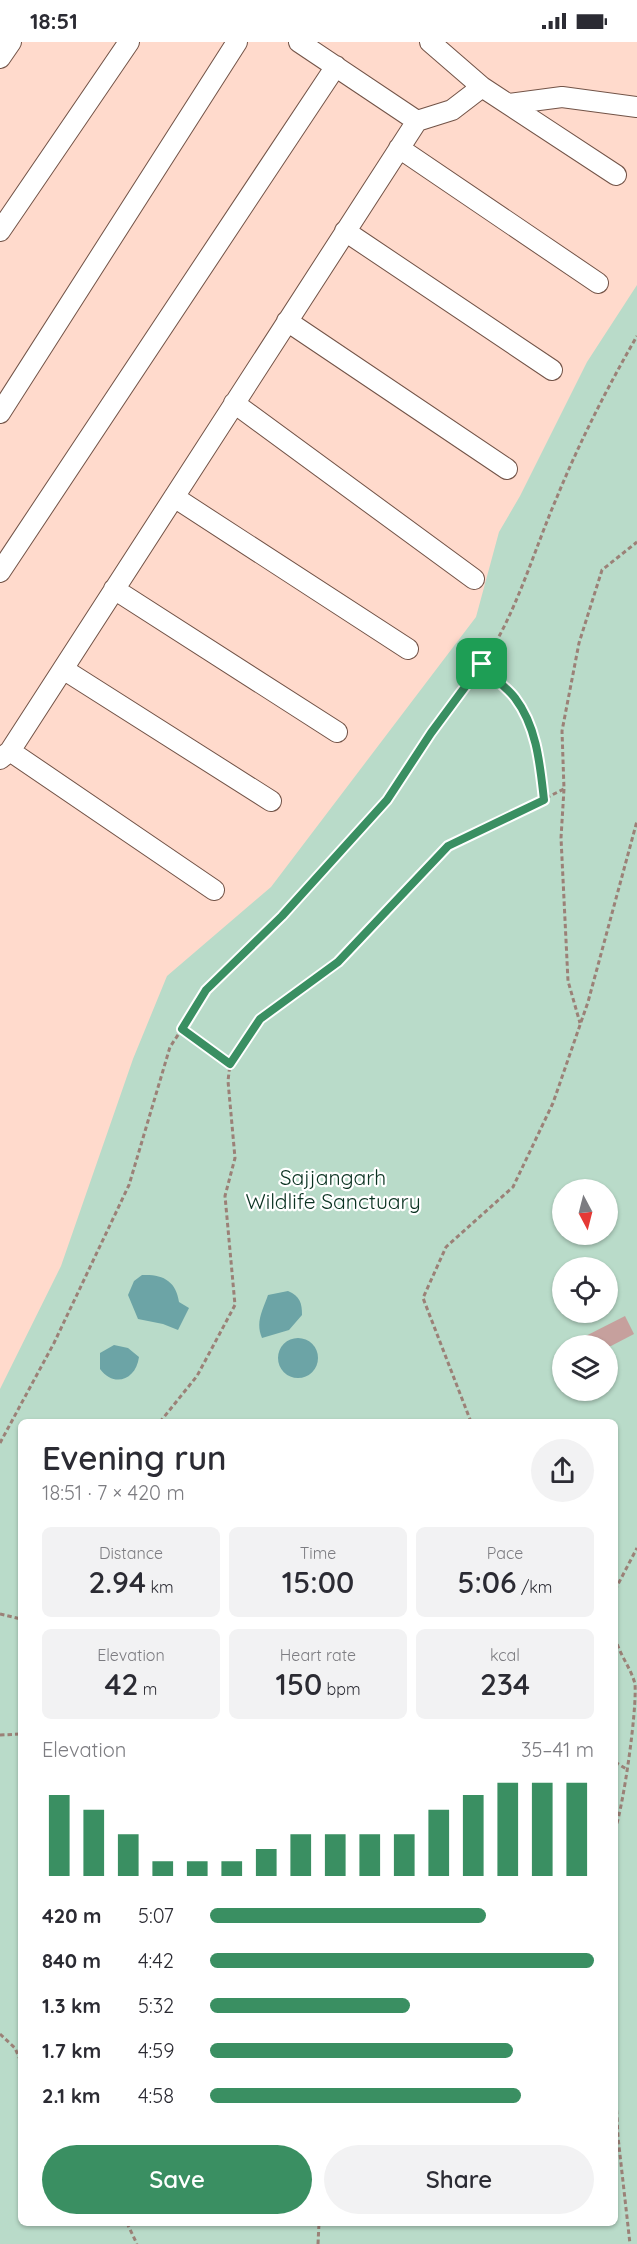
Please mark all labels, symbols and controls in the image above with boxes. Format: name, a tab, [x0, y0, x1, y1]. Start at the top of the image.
text: 18:51	[30, 7, 78, 35]
pin	[456, 638, 507, 689]
icon: arrive	[465, 647, 498, 680]
park label: Sajjangarh Wildlife Sanctuary	[245, 1164, 421, 1214]
north arrow	[552, 1179, 618, 1245]
map controls	[552, 1179, 618, 1401]
button: locate	[552, 1257, 618, 1323]
button: layers	[552, 1335, 618, 1401]
text: Evening run	[42, 1437, 227, 1478]
button: share	[531, 1439, 594, 1502]
text: 18:51 · 7 × 420 m	[42, 1480, 185, 1505]
text: Distance	[99, 1543, 163, 1563]
text: Time	[300, 1543, 336, 1563]
text: Pace	[487, 1543, 523, 1563]
text: 2.94	[88, 1563, 146, 1601]
text: 15:00	[282, 1563, 354, 1601]
text: 5:06	[458, 1563, 517, 1601]
text: km	[146, 1577, 174, 1597]
text: /km	[517, 1577, 552, 1597]
text: Elevation	[97, 1645, 165, 1665]
text: Heart rate	[280, 1645, 356, 1665]
text: kcal	[490, 1645, 520, 1665]
text: 42	[105, 1665, 139, 1703]
text: 150	[275, 1665, 322, 1703]
text: 234	[480, 1665, 530, 1703]
text: m	[139, 1679, 157, 1699]
text: bpm	[322, 1679, 361, 1699]
text: Elevation	[42, 1737, 126, 1762]
text: 35–41 m	[521, 1737, 594, 1762]
text: 420 m	[42, 1903, 101, 1928]
text: 5:07	[138, 1903, 174, 1928]
text: 840 m	[42, 1948, 101, 1973]
text: 4:42	[138, 1948, 174, 1973]
text: 1.3 km	[42, 1993, 101, 2018]
text: 5:32	[138, 1993, 174, 2018]
text: 1.7 km	[42, 2038, 101, 2063]
text: 4:59	[138, 2038, 174, 2063]
text: 2.1 km	[42, 2083, 101, 2108]
text: 4:58	[138, 2083, 174, 2108]
button: Save	[42, 2145, 312, 2214]
button: Share	[324, 2145, 594, 2214]

